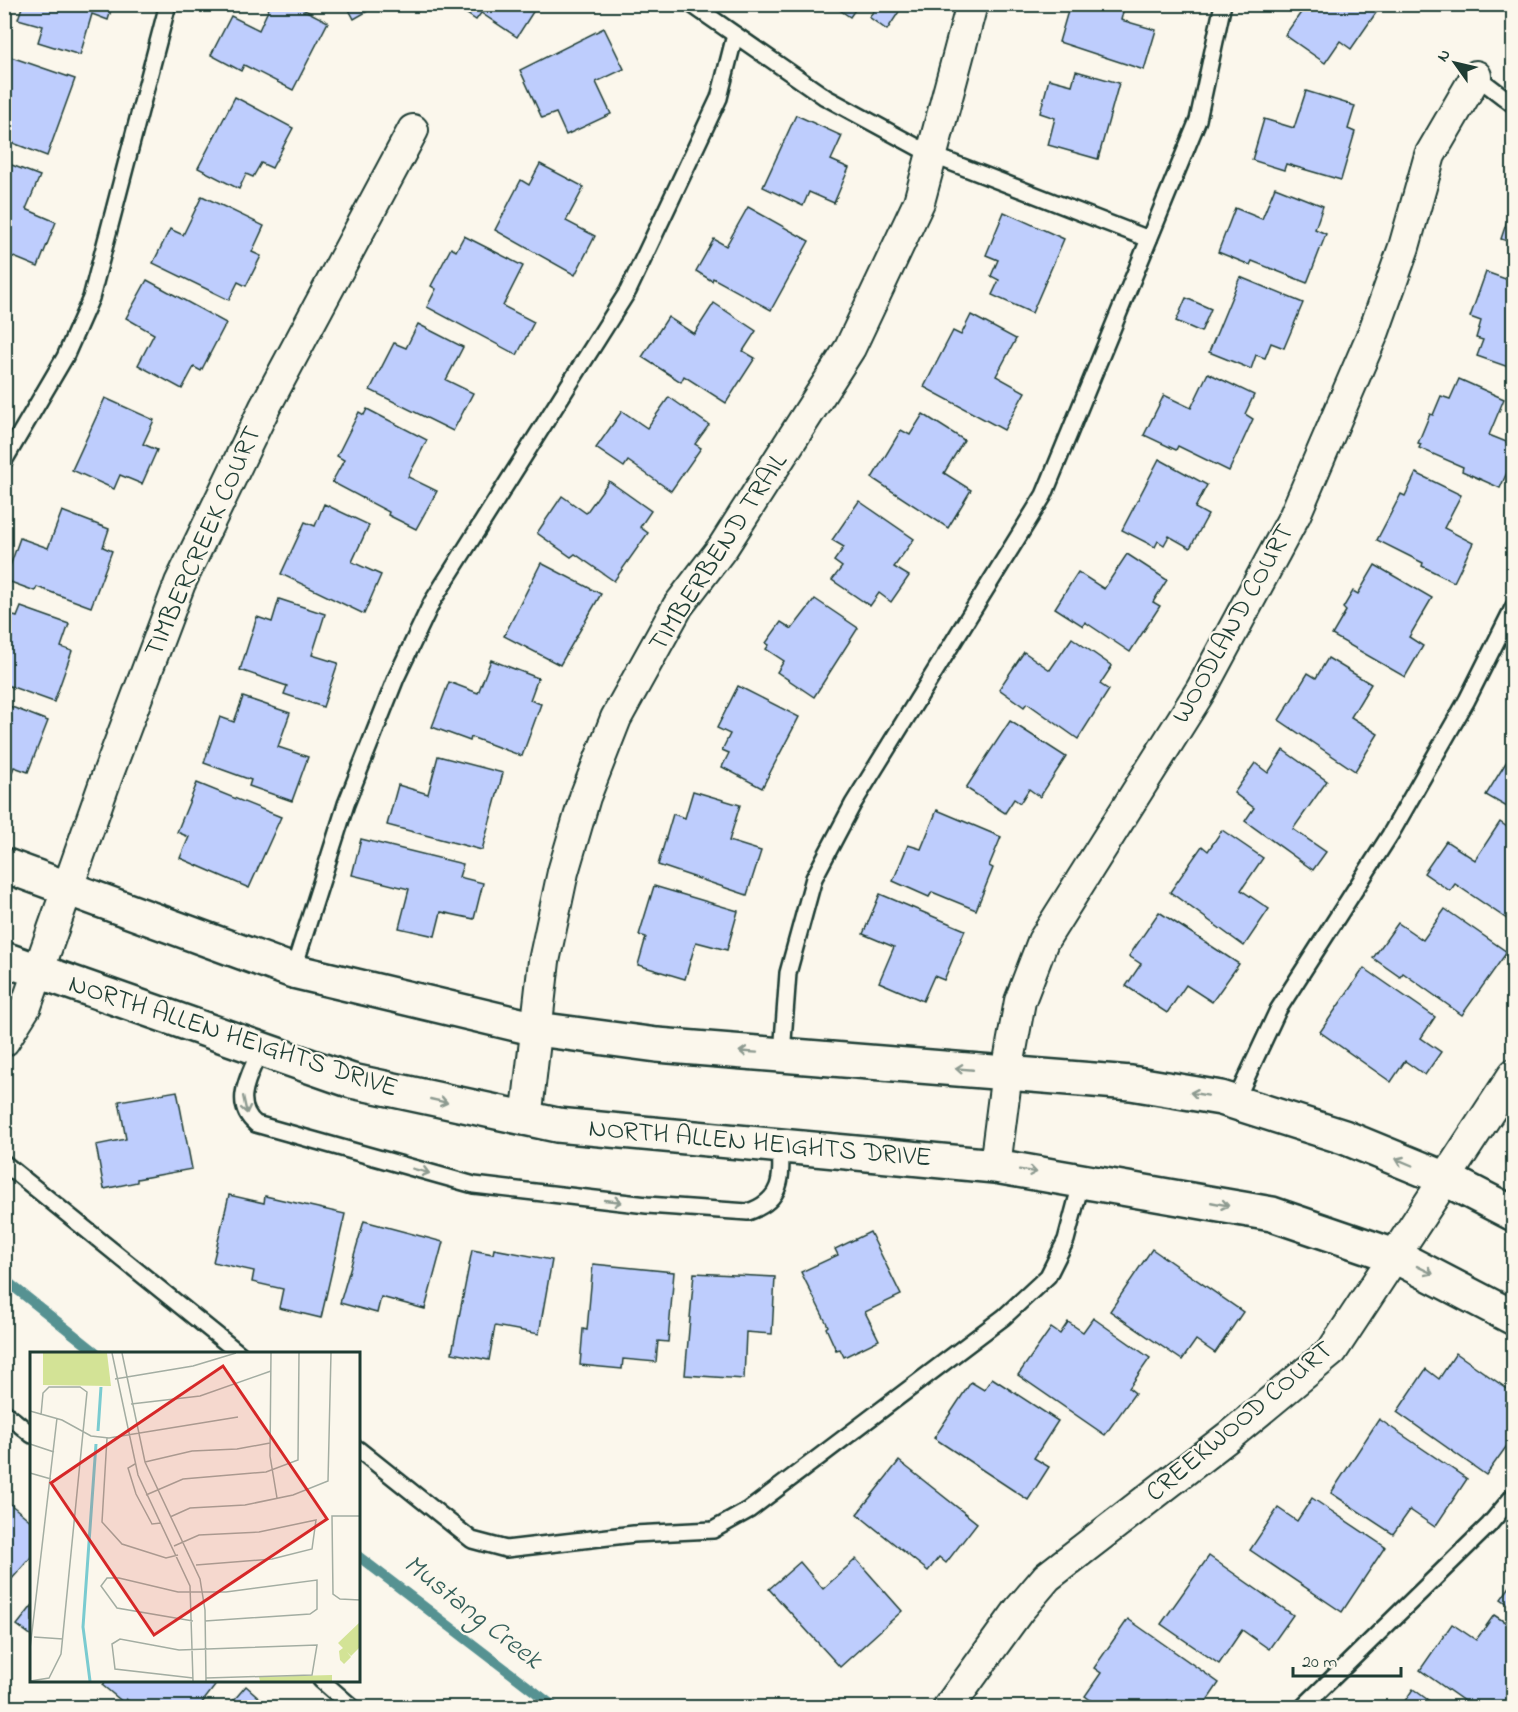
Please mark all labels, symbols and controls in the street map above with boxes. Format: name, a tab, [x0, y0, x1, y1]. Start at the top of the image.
north arrow	[1425, 33, 1485, 93]
text: N	[1431, 44, 1457, 67]
street label: TIMBERCREEK COURT	[135, 420, 273, 664]
street label: TIMBERBEND TRAIL	[640, 446, 798, 660]
street label: WOODLAND COURT	[1163, 517, 1305, 731]
street label: NORTH ALLEN HEIGHTS DRIVE	[63, 965, 403, 1109]
one-way arrow	[739, 1046, 759, 1057]
one-way arrow	[954, 1063, 974, 1074]
one-way arrow	[1190, 1088, 1209, 1099]
one-way arrow	[240, 1095, 251, 1114]
one-way arrow	[429, 1096, 448, 1107]
street label: NORTH ALLEN HEIGHTS DRIVE	[587, 1110, 933, 1178]
one-way arrow	[1395, 1156, 1413, 1167]
one-way arrow	[411, 1166, 430, 1177]
one-way arrow	[1018, 1166, 1038, 1177]
one-way arrow	[603, 1196, 623, 1207]
one-way arrow	[1210, 1199, 1230, 1210]
one-way arrow	[1416, 1265, 1434, 1277]
street label: CREEKWOOD COURT	[1138, 1332, 1342, 1512]
inset map	[30, 1352, 360, 1682]
water label: Mustang Creek	[394, 1546, 552, 1681]
scale bar	[1293, 1640, 1401, 1678]
text: 20 m	[1302, 1650, 1337, 1676]

